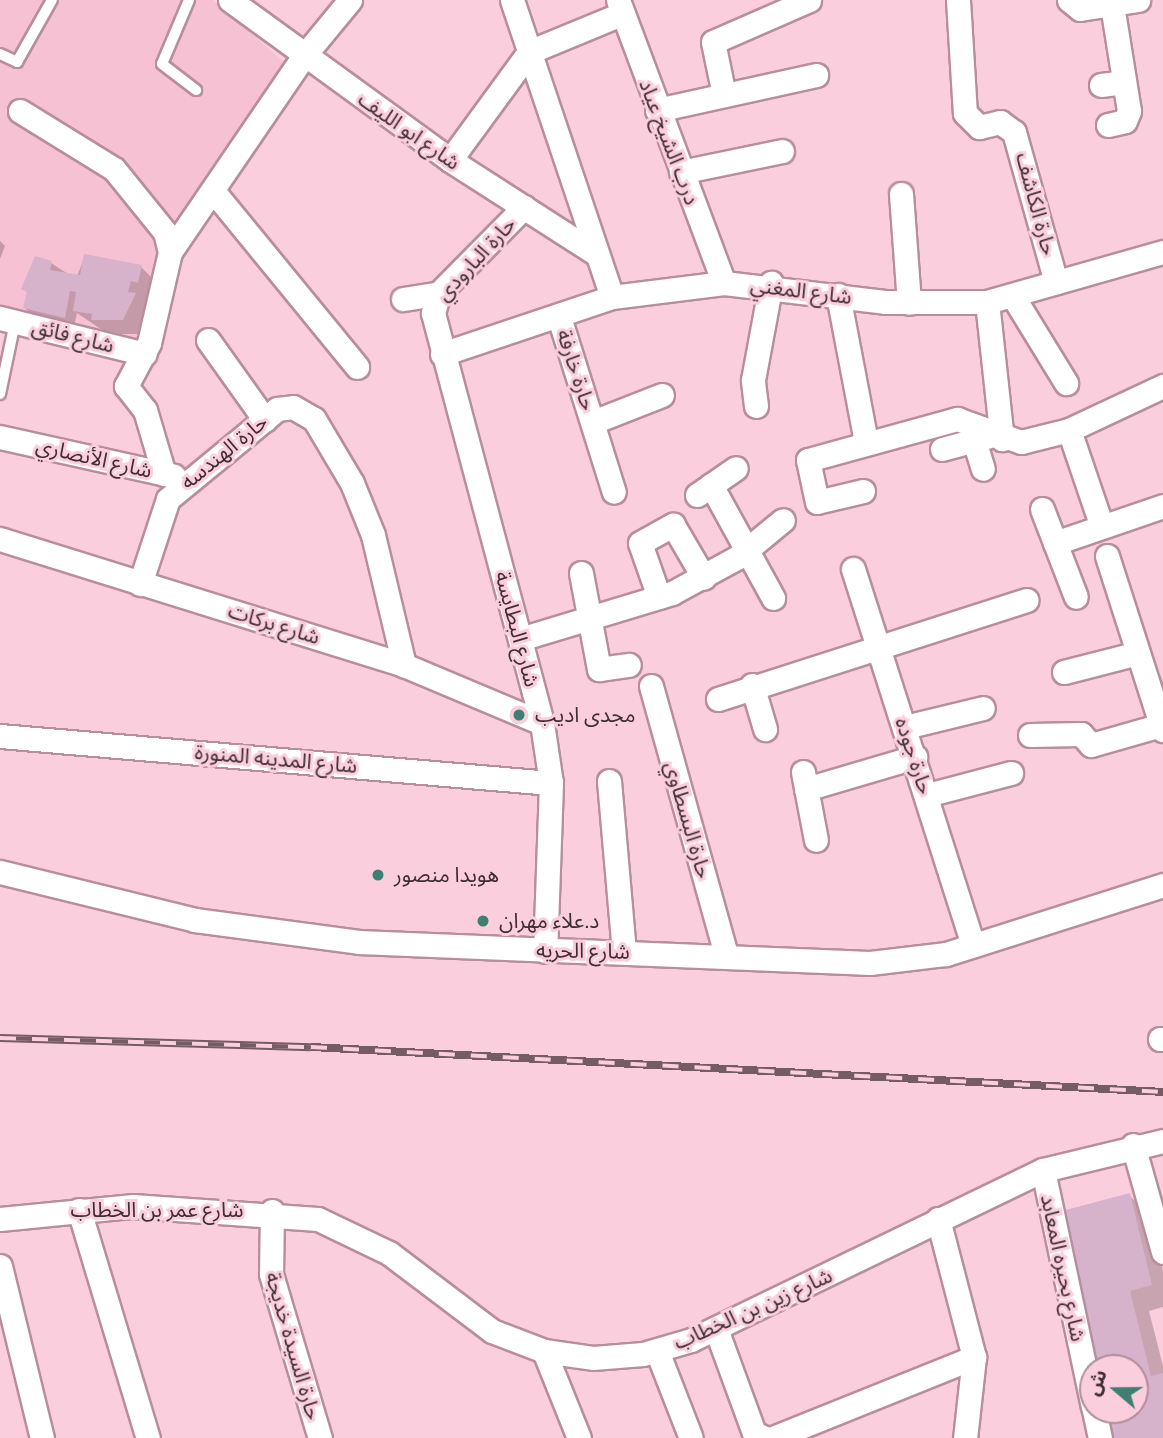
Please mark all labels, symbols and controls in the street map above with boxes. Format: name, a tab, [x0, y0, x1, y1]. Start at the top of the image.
street label: درب الشيخ عياد	[634, 76, 704, 208]
street label: شارع ابو الليف	[353, 87, 465, 175]
street label: حارة الكاشف	[1010, 150, 1062, 258]
street label: حارة البارودي	[431, 212, 521, 306]
street label: شارع المغني	[749, 272, 853, 310]
street label: شارع فائق	[29, 314, 117, 358]
street label: حارة خارفة	[551, 326, 601, 414]
street label: حارة الهندسه	[175, 409, 273, 495]
street label: شارع الأنصاري	[34, 432, 154, 484]
street label: شارع البطايسة	[489, 568, 545, 690]
street label: شارع بركات	[225, 598, 323, 650]
place label: مجدى اديب	[535, 702, 636, 728]
marker: مجدى اديب	[509, 705, 529, 725]
street label: حارة جوده	[890, 714, 938, 798]
street label: شارع المدينه المنورة	[194, 739, 358, 779]
street label: حارة البسطاوي	[659, 759, 717, 881]
place label: هويدا منصور	[394, 862, 499, 888]
marker: هويدا منصور	[368, 865, 388, 885]
place label: د.علاء مهران	[499, 908, 599, 934]
marker: د.علاء مهران	[473, 911, 493, 931]
street label: شارع الحريه	[536, 938, 630, 964]
street label: شارع بحيره المعابد	[1035, 1192, 1091, 1344]
street label: شارع عمر بن الخطاب	[71, 1197, 243, 1223]
street label: شارع زين بن الخطاب	[670, 1263, 836, 1355]
street label: حارة السيدة خديجة	[260, 1269, 326, 1423]
north arrow	[1079, 1354, 1149, 1424]
text: ش	[1079, 1366, 1113, 1399]

